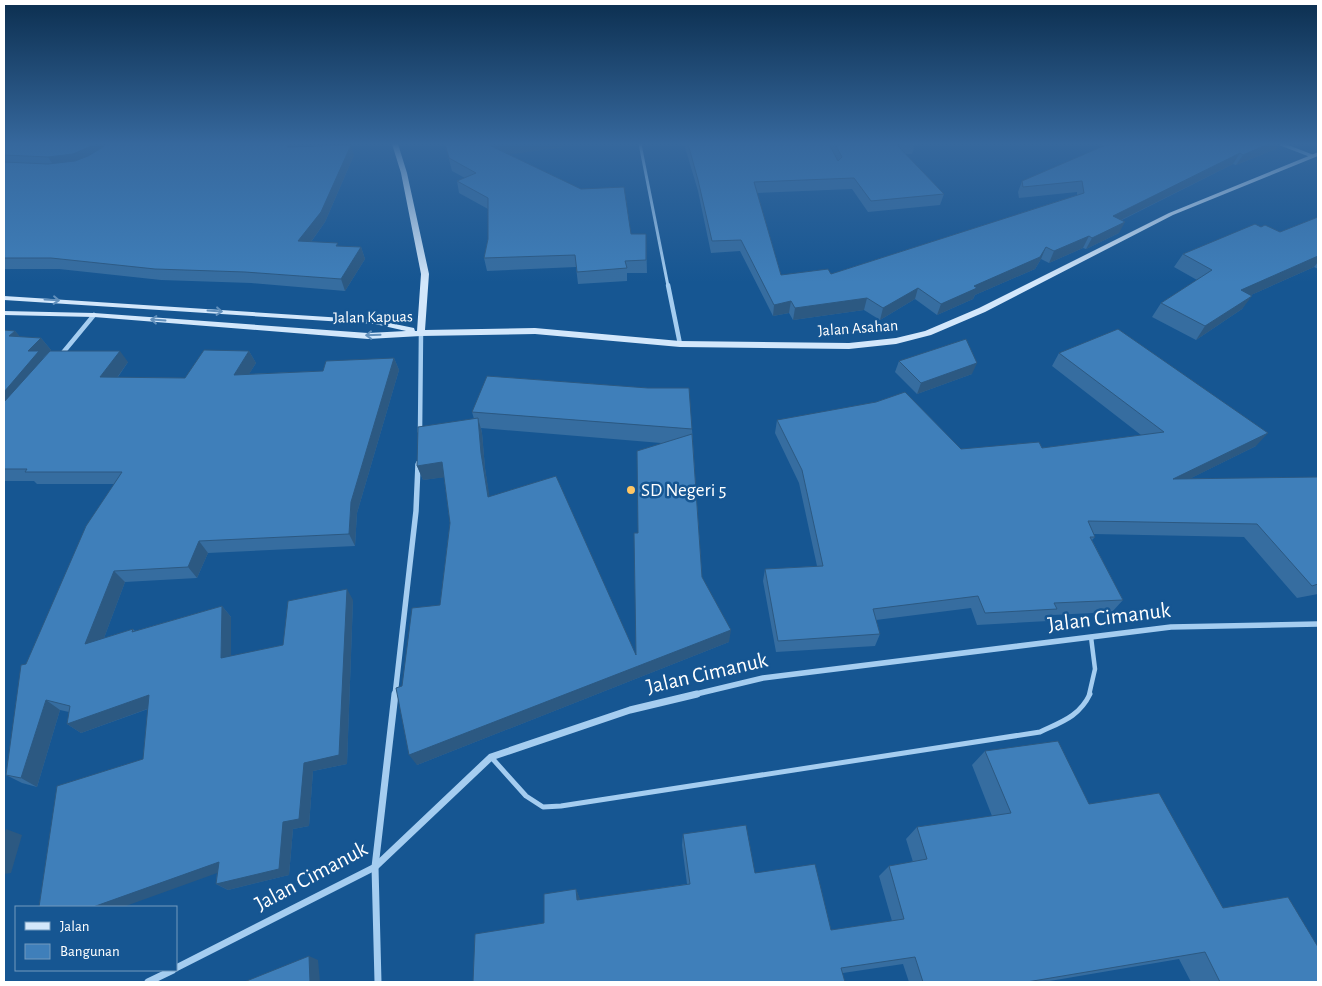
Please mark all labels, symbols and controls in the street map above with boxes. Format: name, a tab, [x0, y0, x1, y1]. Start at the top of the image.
one-way arrow	[44, 296, 60, 305]
one-way arrow	[206, 306, 222, 315]
street label: Jalan Kapuas	[333, 308, 413, 326]
one-way arrow	[150, 316, 166, 325]
street label: Jalan Asahan	[817, 317, 899, 339]
one-way arrow	[365, 331, 381, 340]
place label: SD Negeri 5	[641, 481, 726, 500]
marker: SD Negeri 5	[625, 484, 637, 496]
street label: Jalan Cimanuk	[1046, 599, 1172, 635]
street label: Jalan Cimanuk	[644, 648, 770, 698]
street label: Jalan Cimanuk	[251, 837, 371, 915]
legend	[15, 906, 178, 971]
text: Jalan	[60, 919, 90, 934]
text: Bangunan	[60, 944, 120, 959]

